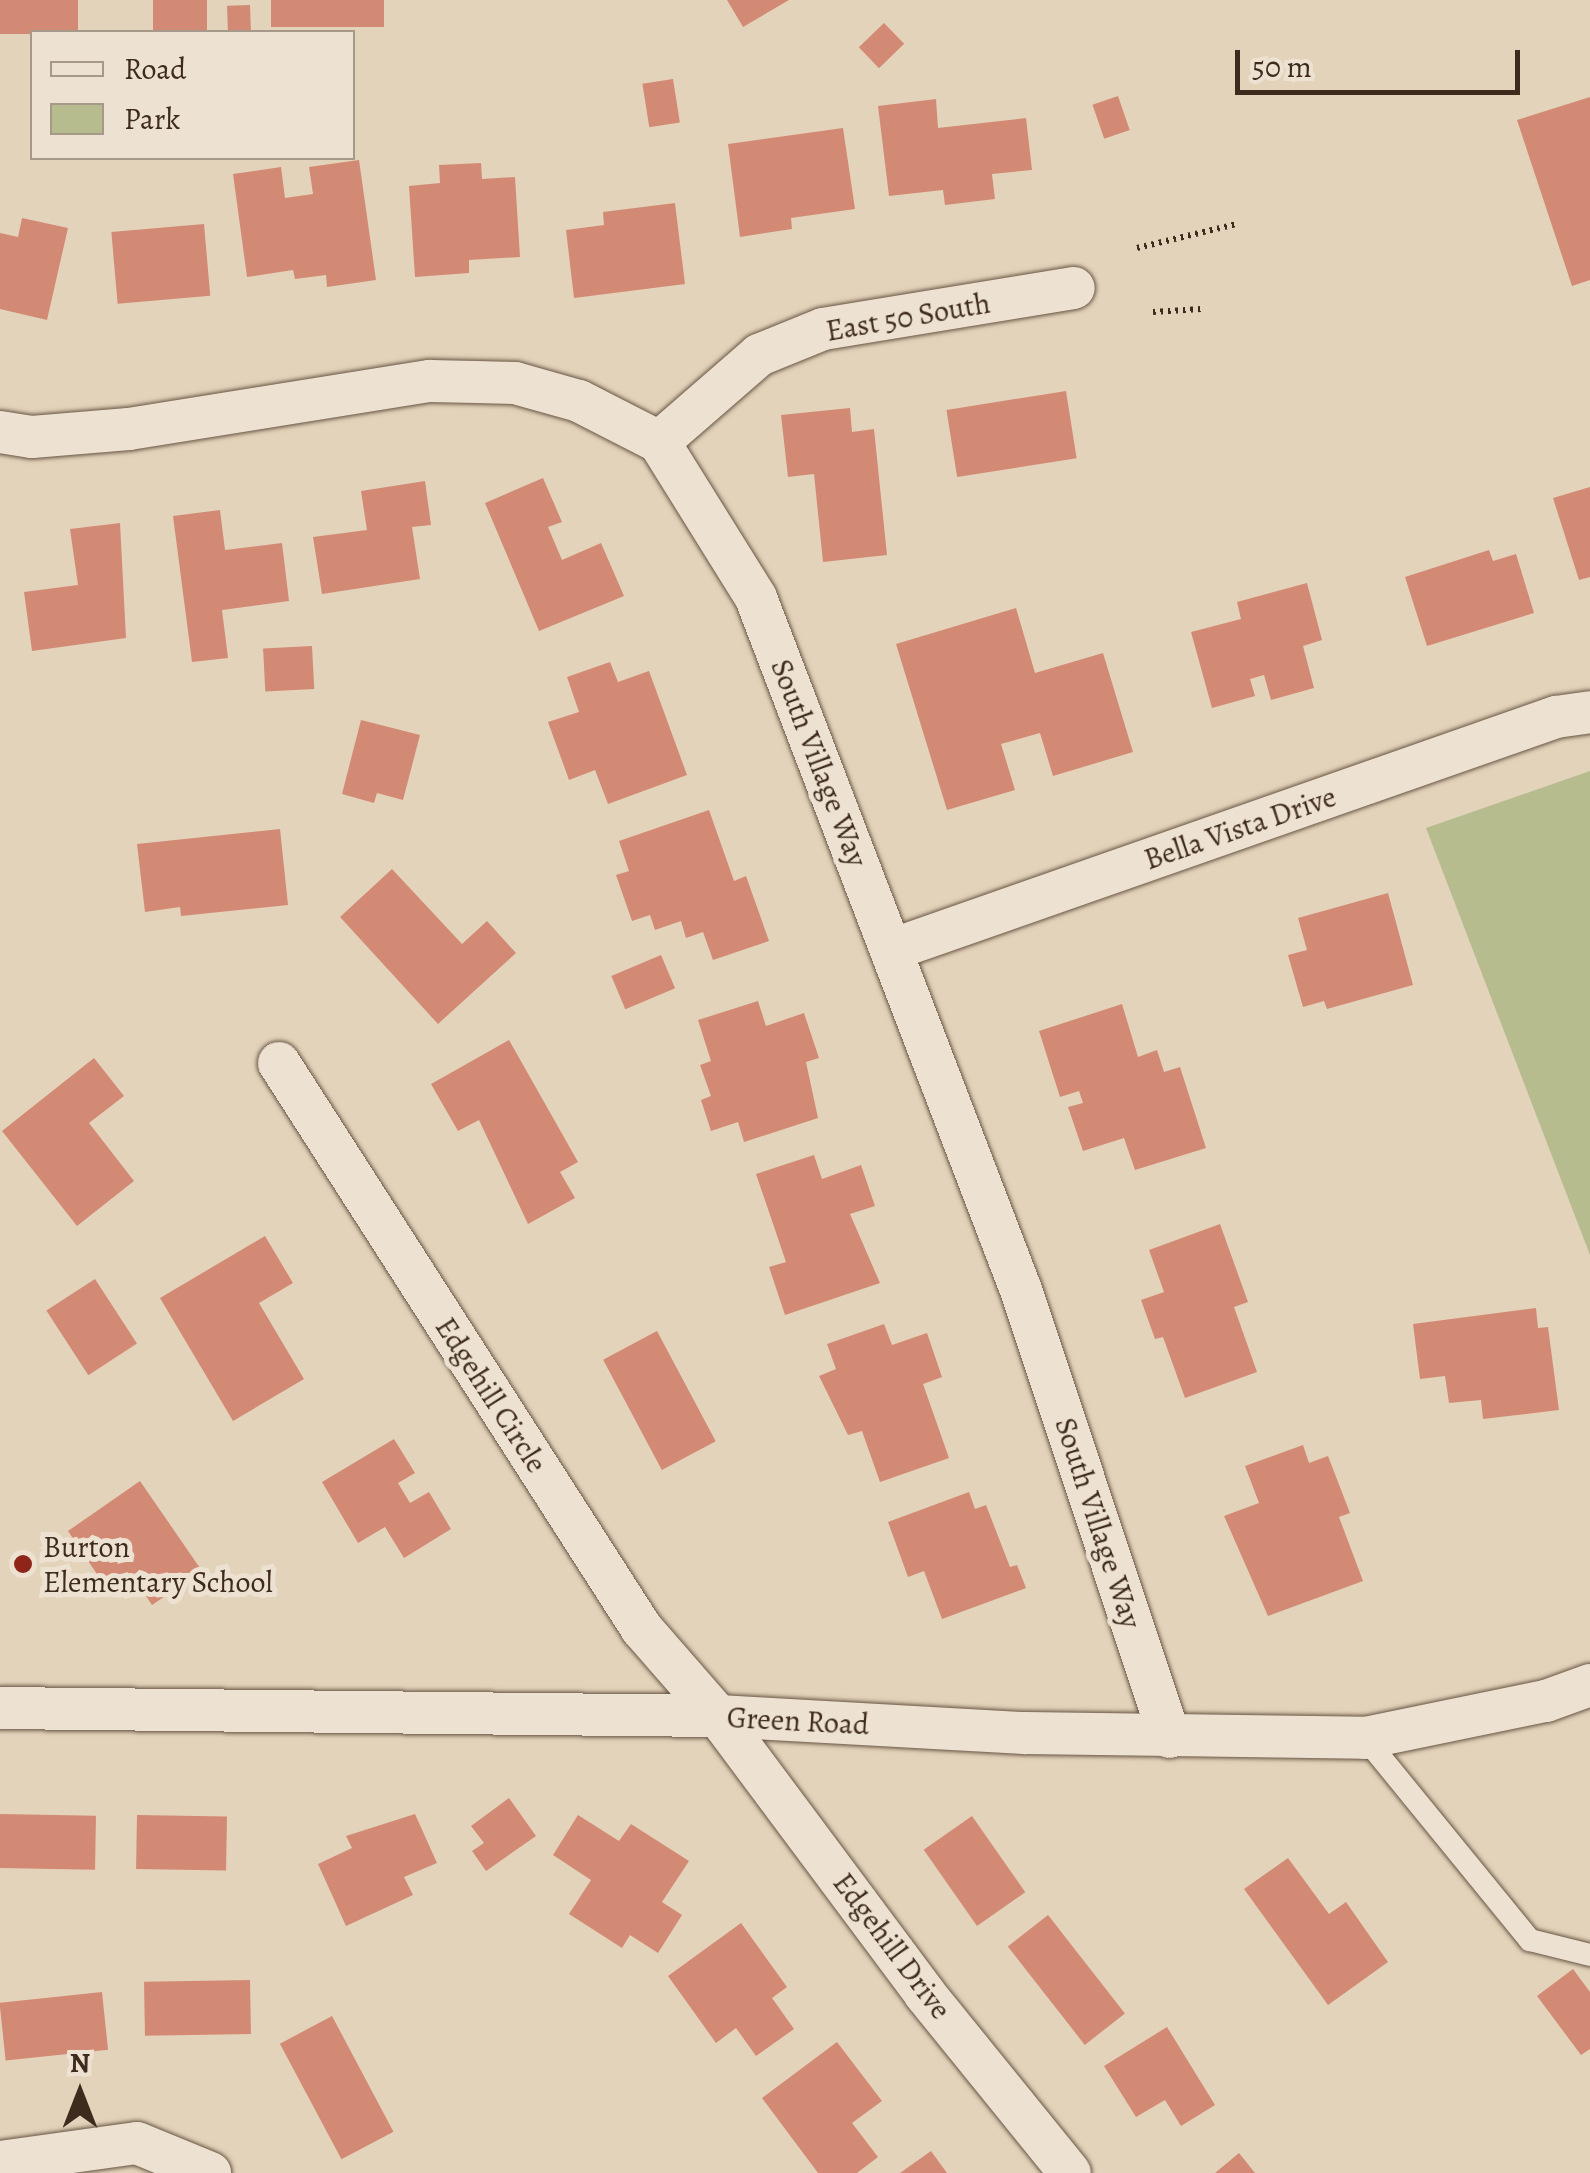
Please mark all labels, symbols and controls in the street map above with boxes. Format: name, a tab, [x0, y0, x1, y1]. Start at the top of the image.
legend	[30, 30, 355, 160]
scale bar	[1240, 30, 1525, 92]
text: 50 m	[1252, 47, 1312, 87]
text: Road	[124, 49, 186, 89]
text: Park	[124, 99, 180, 139]
street label: East 50 South	[823, 285, 993, 349]
street label: South Village Way	[763, 654, 875, 872]
street label: Bella Vista Drive	[1139, 778, 1341, 878]
street label: Edgehill Circle	[427, 1311, 555, 1479]
street label: South Village Way	[1047, 1413, 1149, 1633]
place label: Burton Elementary School	[43, 1529, 273, 1600]
marker: Burton Elementary School	[12, 1553, 34, 1575]
street label: Green Road	[726, 1699, 870, 1743]
street label: Edgehill Drive	[825, 1866, 959, 2026]
north arrow	[30, 2043, 130, 2143]
text: N	[70, 2044, 90, 2082]

